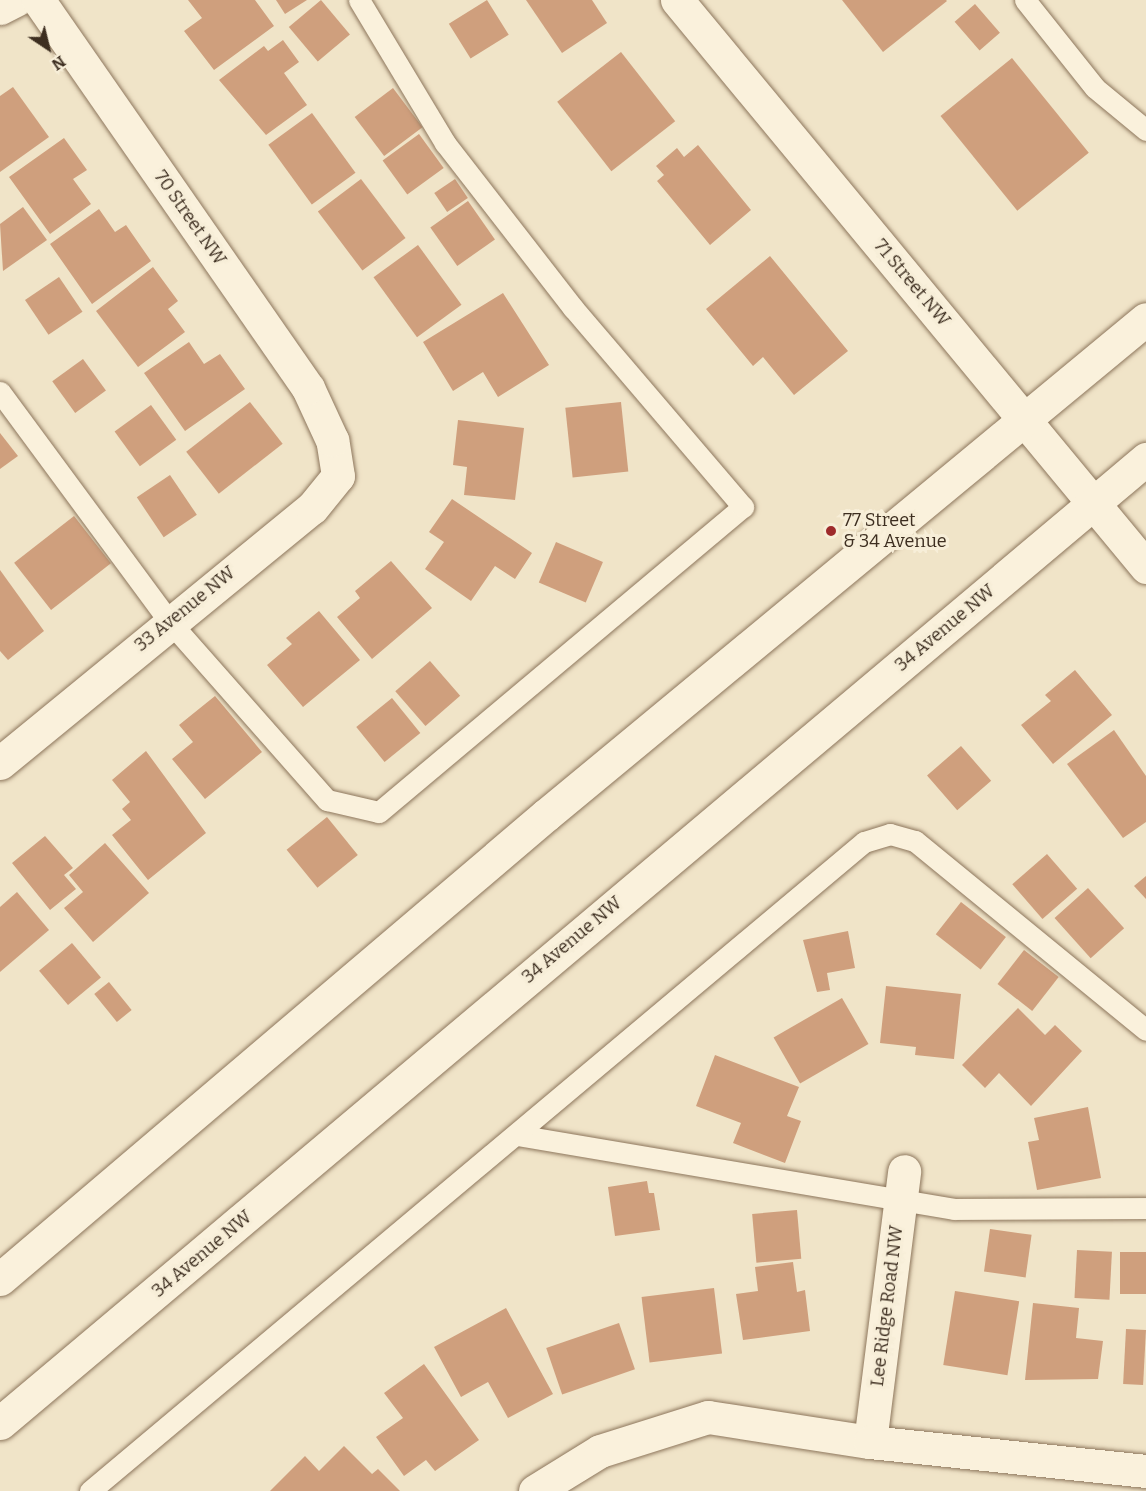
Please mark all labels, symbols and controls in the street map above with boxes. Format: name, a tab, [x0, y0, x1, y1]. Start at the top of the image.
north arrow	[18, 18, 78, 78]
text: N	[48, 52, 69, 74]
street label: 70 Street NW	[149, 167, 231, 269]
street label: 71 Street NW	[869, 235, 955, 331]
place label: 77 Street & 34 Avenue	[843, 510, 947, 552]
marker: 77 Street & 34 Avenue	[824, 524, 838, 538]
street label: 33 Avenue NW	[130, 562, 240, 656]
street label: 34 Avenue NW	[891, 580, 999, 676]
street label: 34 Avenue NW	[518, 892, 626, 988]
street label: 34 Avenue NW	[148, 1206, 256, 1302]
street label: Lee Ridge Road NW	[866, 1224, 908, 1388]

